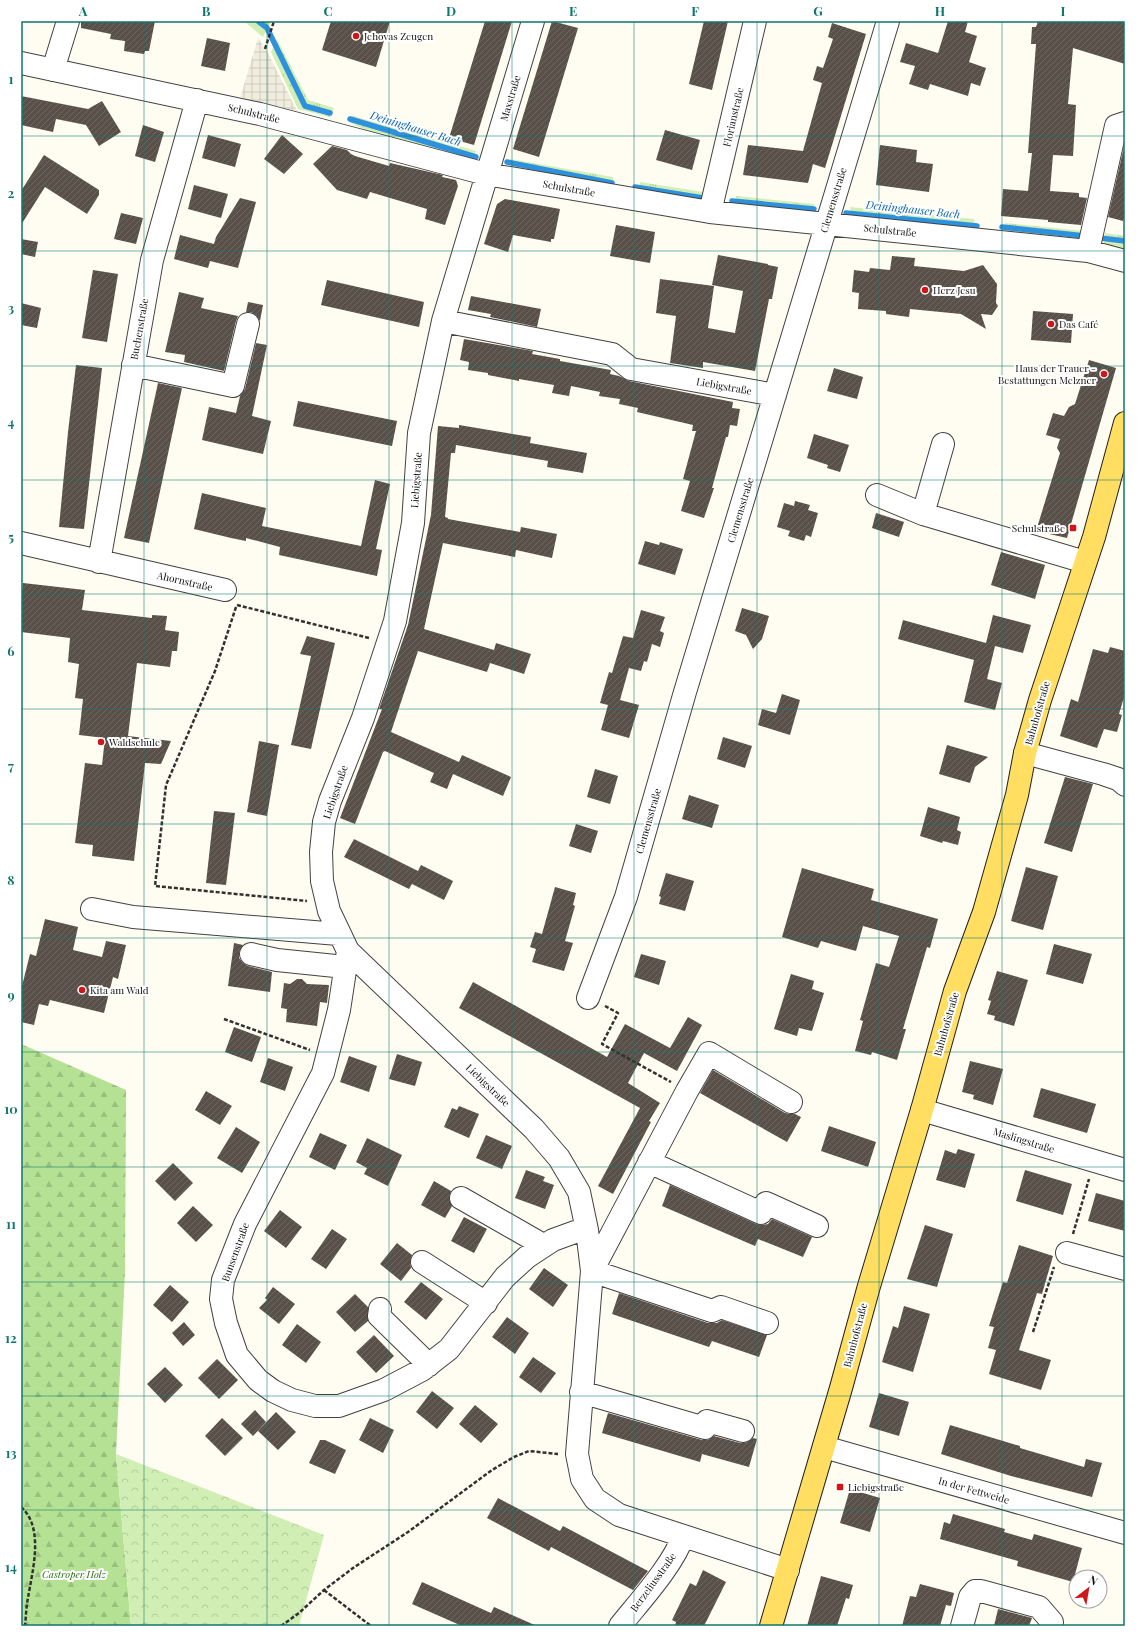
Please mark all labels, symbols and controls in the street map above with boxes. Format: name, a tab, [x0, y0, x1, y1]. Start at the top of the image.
text: A	[78, 2, 88, 19]
text: B	[202, 2, 211, 19]
text: C	[323, 2, 333, 19]
text: D	[446, 2, 456, 19]
text: E	[569, 2, 577, 19]
text: F	[691, 2, 699, 19]
text: G	[813, 2, 823, 19]
text: H	[935, 2, 945, 19]
text: I	[1061, 2, 1066, 19]
place label: Jehovas Zeugen	[363, 29, 433, 43]
marker: Jehovas Zeugen	[351, 31, 361, 41]
text: 1	[9, 70, 14, 87]
street label: Maxstraße	[496, 73, 524, 123]
street label: Florianstraße	[719, 86, 747, 148]
street label: Schulstraße	[227, 100, 281, 126]
water label: Deininghauser Bach	[368, 107, 464, 149]
street label: Clemensstraße	[816, 166, 850, 234]
street label: Schulstraße	[542, 176, 596, 200]
text: 2	[8, 184, 15, 201]
water label: Deininghauser Bach	[864, 196, 961, 221]
street label: Schulstraße	[863, 220, 917, 240]
place label: Herz Jesu	[933, 283, 976, 297]
marker: Herz Jesu	[920, 285, 930, 295]
street label: Buchenstraße	[127, 297, 151, 361]
text: 3	[8, 299, 14, 316]
place label: Das Café	[1059, 317, 1098, 331]
marker: Das Café	[1046, 319, 1056, 329]
place label: Haus der Trauer - Bestattungen Melzner	[998, 361, 1097, 387]
marker: Haus der Trauer - Bestattungen Melzner	[1099, 369, 1109, 379]
street label: Liebigstraße	[695, 374, 753, 398]
text: 4	[8, 413, 15, 430]
street label: Liebigstraße	[407, 452, 425, 508]
street label: Clemensstraße	[723, 476, 757, 544]
place label: Schulstraße	[1012, 521, 1065, 535]
marker: Schulstraße	[1068, 523, 1078, 533]
text: 5	[8, 528, 14, 545]
street label: Ahornstraße	[155, 568, 214, 594]
text: 6	[7, 642, 15, 659]
street label: Bahnhofstraße	[1021, 679, 1053, 747]
place label: Waldschule	[108, 735, 160, 749]
marker: Waldschule	[96, 737, 106, 747]
text: 7	[8, 757, 14, 774]
street label: Liebigstraße	[319, 763, 351, 821]
street label: Clemensstraße	[632, 787, 664, 855]
text: 8	[7, 871, 15, 888]
place label: Kita am Wald	[90, 983, 149, 997]
marker: Kita am Wald	[77, 985, 87, 995]
text: 9	[7, 986, 15, 1003]
street label: Bahnhofstraße	[930, 990, 962, 1058]
street label: Liebigstraße	[463, 1061, 513, 1109]
text: 10	[4, 1100, 18, 1117]
street label: Maslingstraße	[992, 1124, 1056, 1156]
text: 11	[6, 1215, 16, 1232]
street label: Bunsenstraße	[218, 1221, 252, 1283]
street label: Bahnhofstraße	[840, 1301, 870, 1369]
text: 12	[5, 1329, 17, 1346]
text: 13	[5, 1444, 17, 1461]
street label: In der Fettweide	[937, 1473, 1011, 1507]
place label: Liebigstraße	[848, 1480, 904, 1494]
marker: Liebigstraße	[835, 1482, 845, 1492]
street label: Berzeliusstraße	[627, 1550, 679, 1614]
text: 14	[5, 1558, 17, 1575]
park label: Castroper Holz	[42, 1567, 107, 1581]
north arrow	[1068, 1569, 1108, 1609]
text: N	[1086, 1572, 1101, 1589]

